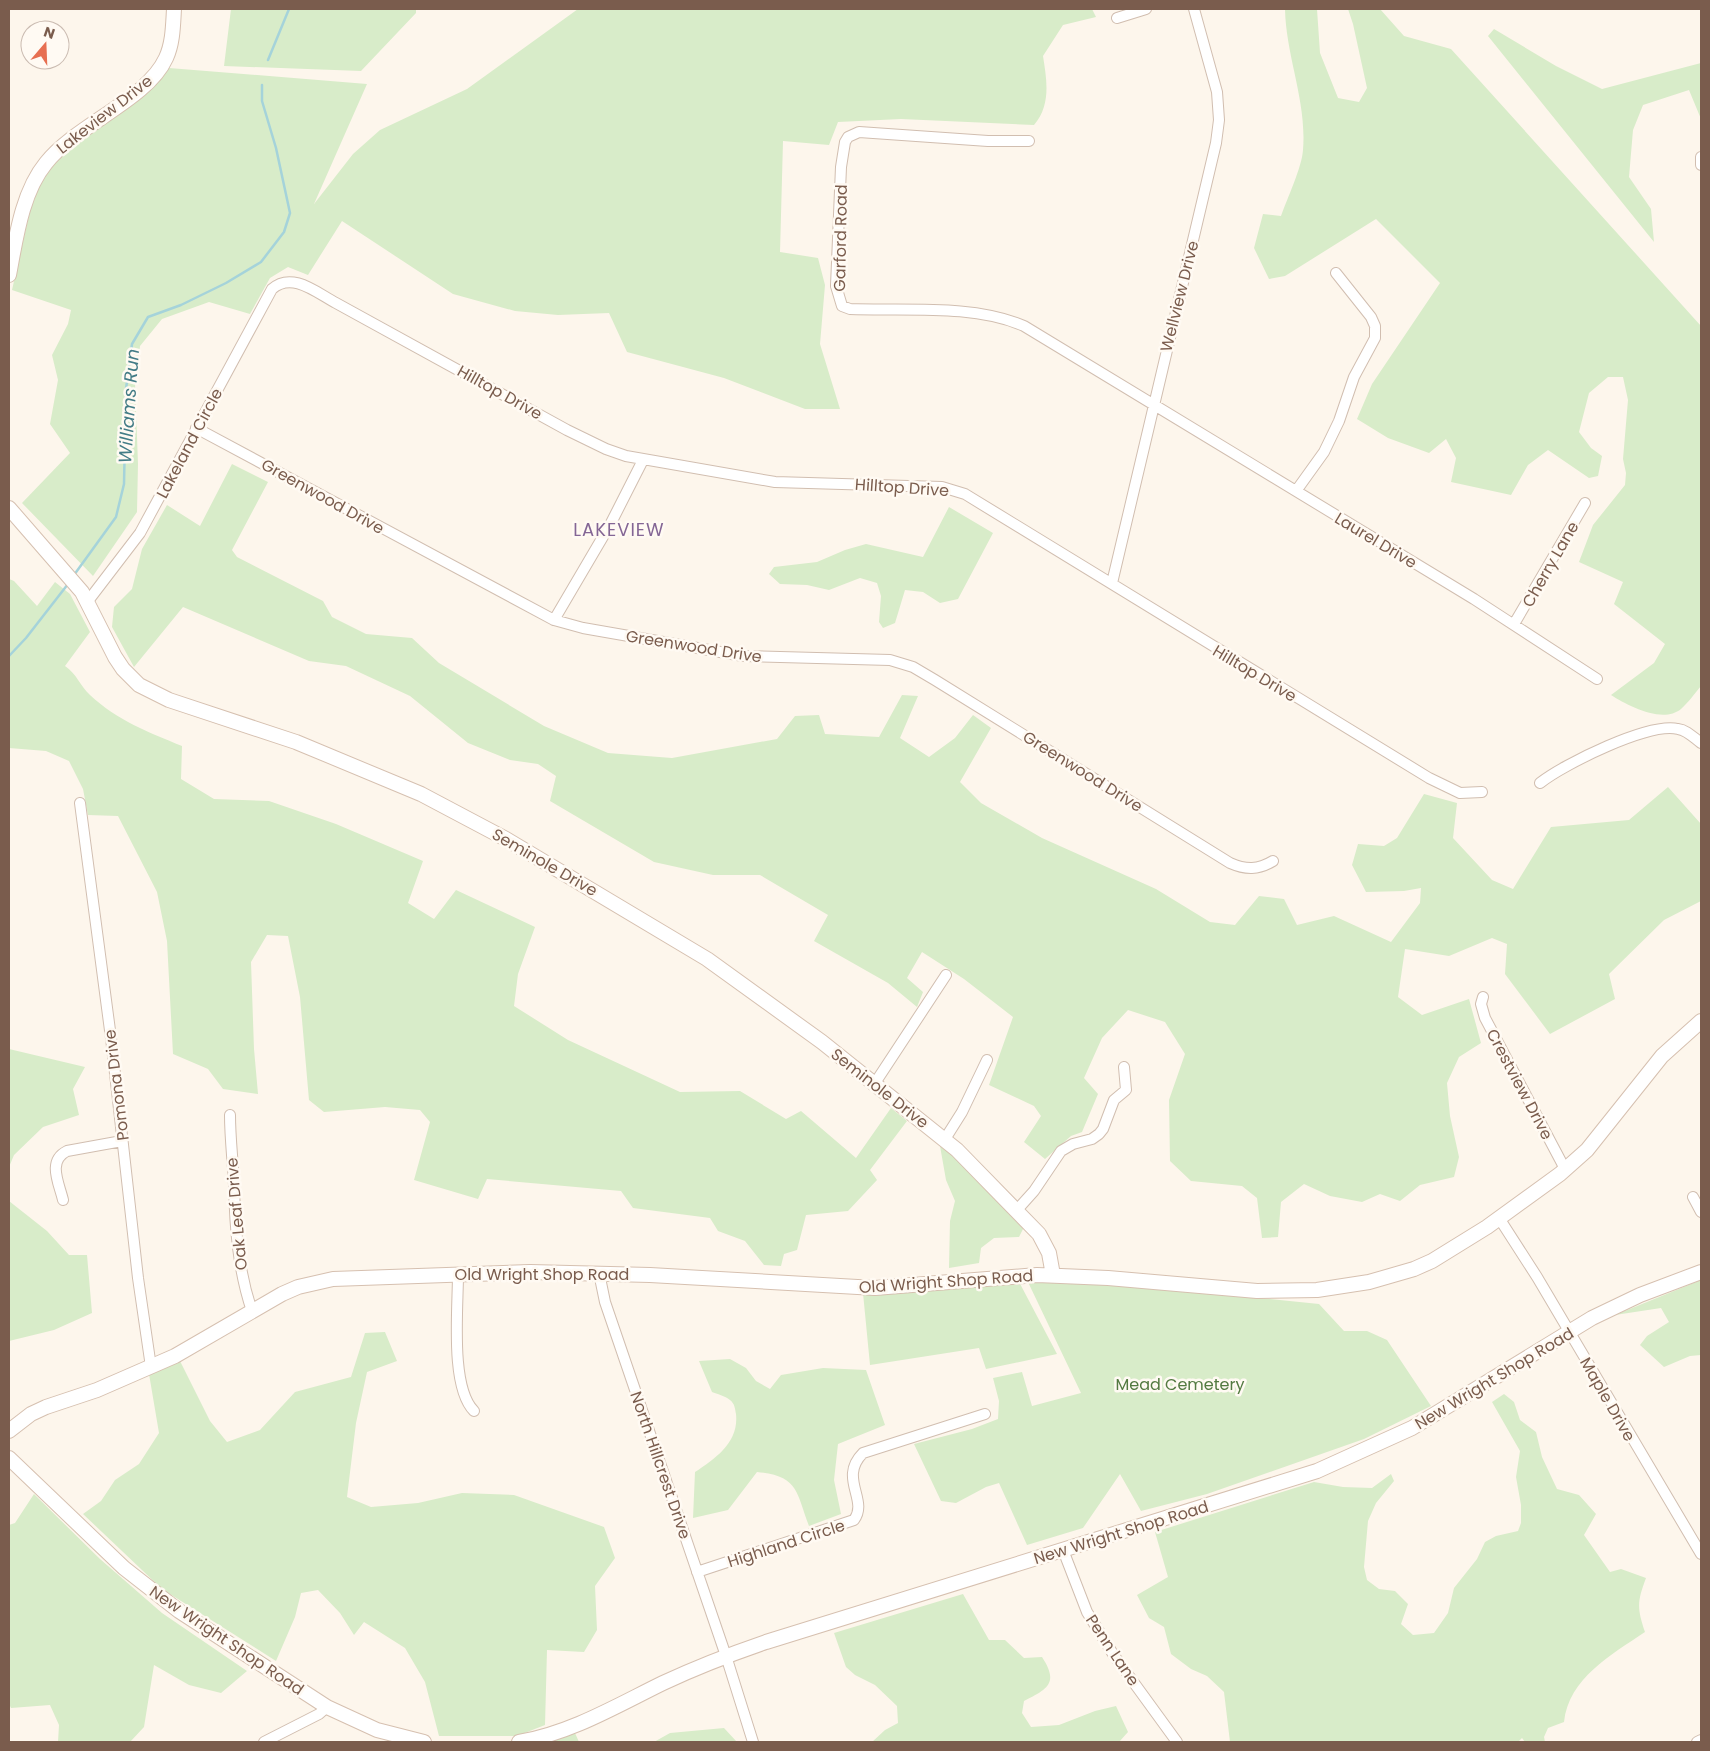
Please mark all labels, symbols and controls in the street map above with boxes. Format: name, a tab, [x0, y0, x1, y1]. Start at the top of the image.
north arrow	[20, 20, 70, 70]
text: N	[41, 22, 57, 44]
street label: Lakeview Drive	[51, 70, 157, 159]
street label: Garford Road	[828, 184, 853, 292]
street label: Wellview Drive	[1155, 238, 1204, 354]
water label: Williams Run	[112, 348, 145, 464]
street label: Hilltop Drive	[453, 360, 547, 425]
street label: Lakeland Circle	[151, 384, 228, 502]
street label: Greenwood Drive	[257, 453, 388, 540]
street label: Hilltop Drive	[854, 473, 950, 502]
street label: Laurel Drive	[1330, 507, 1421, 574]
district label: LAKEVIEW	[573, 517, 665, 542]
street label: Cherry Lane	[1517, 517, 1584, 611]
street label: Greenwood Drive	[624, 624, 764, 669]
street label: Hilltop Drive	[1208, 639, 1301, 708]
street label: Greenwood Drive	[1018, 725, 1147, 818]
street label: Seminole Drive	[488, 823, 602, 902]
street label: Crestview Drive	[1481, 1025, 1559, 1144]
street label: Pomona Drive	[98, 1028, 135, 1142]
street label: Seminole Drive	[826, 1043, 934, 1134]
street label: Oak Leaf Drive	[220, 1156, 253, 1271]
street label: Old Wright Shop Road	[455, 1263, 629, 1286]
street label: Old Wright Shop Road	[858, 1264, 1034, 1299]
street label: New Wright Shop Road	[1410, 1322, 1578, 1435]
street label: Maple Drive	[1574, 1353, 1641, 1446]
park label: Mead Cemetery	[1116, 1373, 1245, 1396]
street label: North Hillcrest Drive	[624, 1388, 697, 1542]
street label: New Wright Shop Road	[1031, 1495, 1211, 1570]
street label: Highland Circle	[725, 1514, 848, 1573]
street label: New Wright Shop Road	[145, 1580, 309, 1701]
street label: Penn Lane	[1080, 1610, 1145, 1691]

